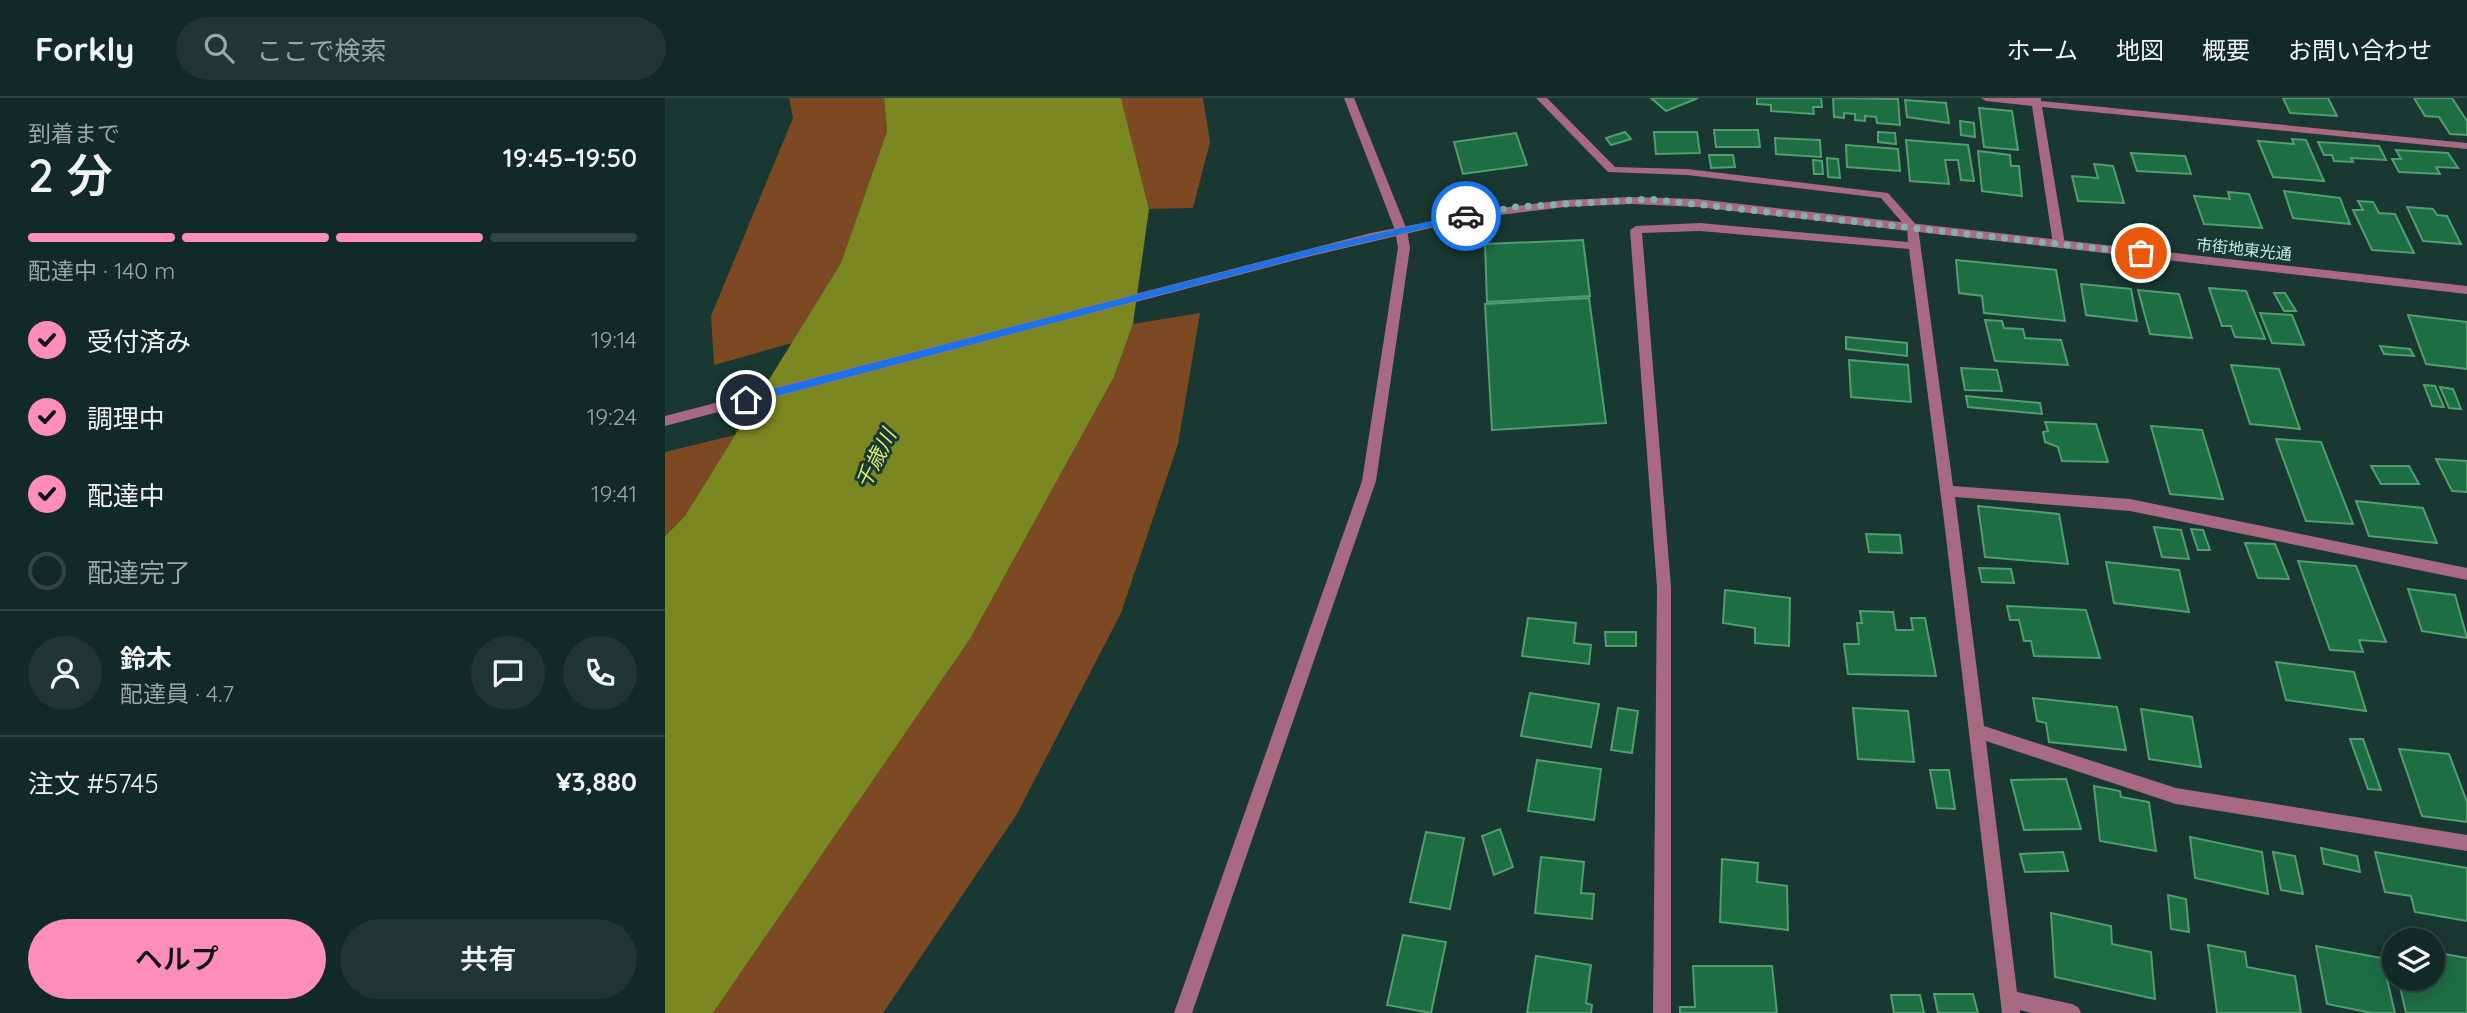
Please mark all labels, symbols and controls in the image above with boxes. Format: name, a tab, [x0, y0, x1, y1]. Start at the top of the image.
search box	[176, 17, 666, 80]
text: Forkly	[35, 28, 134, 69]
icon: search	[200, 29, 238, 67]
text: ここで検索	[256, 34, 386, 67]
text: ホーム	[2007, 35, 2078, 65]
text: 地図	[2116, 35, 2164, 65]
text: 概要	[2202, 35, 2250, 65]
text: お問い合わせ	[2288, 35, 2432, 65]
text: 到着まで	[28, 119, 120, 148]
text: 19:45–19:50	[503, 141, 637, 174]
text: 2 分	[28, 146, 113, 204]
courier	[1431, 181, 1501, 251]
icon: car	[1447, 197, 1485, 235]
pin	[2111, 223, 2171, 283]
icon: bag	[2122, 234, 2160, 272]
street label: 市街地東光通	[2195, 234, 2293, 264]
text: 配達中 · 140 m	[28, 256, 175, 285]
icon: check	[28, 321, 66, 359]
text: 受付済み	[87, 325, 191, 358]
text: 19:14	[591, 325, 637, 354]
pin	[716, 370, 776, 430]
icon: home	[727, 381, 765, 419]
icon: check	[28, 398, 66, 436]
text: 調理中	[87, 402, 165, 435]
text: 19:24	[587, 402, 637, 431]
water label: 千歳川	[849, 423, 902, 493]
icon: check	[28, 475, 66, 513]
text: 配達中	[87, 479, 165, 512]
text: 19:41	[591, 479, 637, 508]
text: 配達完了	[87, 556, 191, 589]
button: person	[28, 636, 102, 710]
button: chat	[471, 636, 545, 710]
button: phone	[563, 636, 637, 710]
text: 鈴木	[120, 642, 172, 675]
text: 配達員 · 4.7	[120, 679, 234, 708]
text: ¥3,880	[556, 765, 637, 798]
text: 注文 #5745	[28, 767, 159, 800]
button: ヘルプ	[28, 919, 326, 999]
button: 共有	[340, 919, 637, 999]
map controls	[2382, 928, 2445, 991]
button: layers	[2382, 928, 2445, 991]

